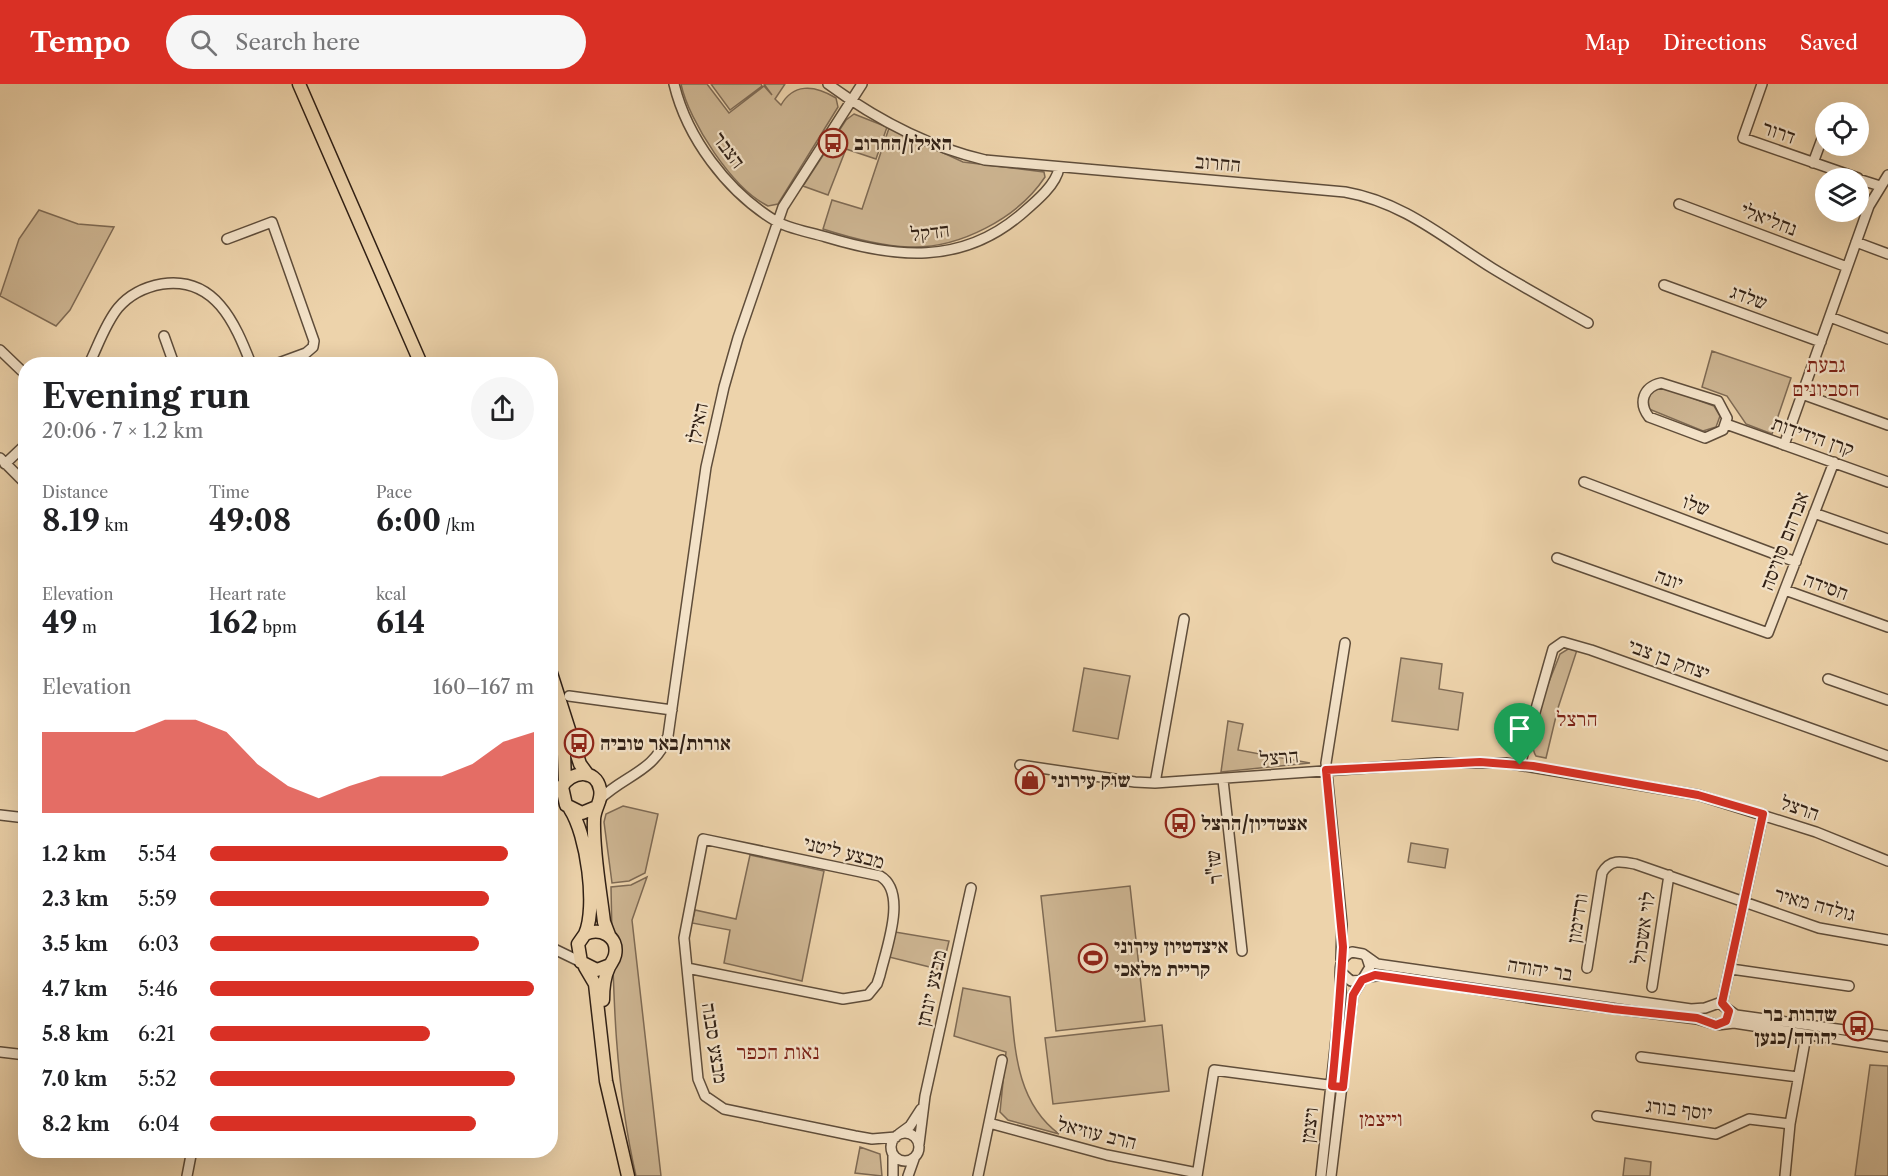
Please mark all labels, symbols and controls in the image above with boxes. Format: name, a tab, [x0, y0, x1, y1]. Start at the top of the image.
search box	[166, 15, 586, 69]
text: Tempo	[30, 25, 130, 59]
icon: search	[187, 26, 220, 59]
text: Search here	[235, 29, 360, 56]
text: Map	[1585, 30, 1630, 55]
text: Directions	[1663, 30, 1767, 55]
text: Saved	[1800, 30, 1858, 55]
map controls	[1815, 102, 1869, 222]
button: locate	[1815, 102, 1869, 156]
street label: דרור	[1759, 115, 1799, 149]
street label: הצבר	[708, 127, 750, 173]
bus stop icon: האילן/החרוב	[817, 127, 849, 159]
place label: האילן/החרוב	[854, 131, 952, 155]
street label: החרוב	[1194, 149, 1242, 177]
button: layers	[1815, 168, 1869, 222]
street label: נחליאלי	[1737, 197, 1801, 241]
street label: הדקל	[909, 218, 951, 246]
street label: שלדג	[1727, 279, 1771, 315]
district label: גבעת הסביונים	[1792, 352, 1860, 401]
text: Evening run	[42, 376, 250, 417]
button: share	[471, 377, 534, 440]
street label: האילן	[681, 400, 713, 446]
street label: קרן הידידות	[1769, 411, 1857, 461]
text: 20:06 · 7 × 1.2 km	[42, 419, 203, 443]
text: Distance	[42, 482, 108, 502]
text: Time	[209, 482, 249, 502]
text: Pace	[376, 482, 412, 502]
street label: אברהם סוויסה	[1754, 488, 1814, 594]
street label: שלו	[1679, 489, 1713, 521]
text: 8.19	[42, 502, 100, 539]
text: 49:08	[209, 502, 291, 539]
text: 6:00	[376, 502, 441, 539]
text: km	[100, 515, 129, 535]
text: /km	[441, 515, 475, 535]
street label: יונה	[1652, 563, 1686, 595]
street label: חסידה	[1800, 567, 1852, 605]
text: Elevation	[42, 584, 113, 604]
text: Heart rate	[209, 584, 286, 604]
text: kcal	[376, 584, 406, 604]
text: 49	[42, 604, 78, 641]
text: 162	[209, 604, 258, 641]
text: 614	[376, 604, 425, 641]
text: m	[78, 617, 97, 637]
text: bpm	[258, 617, 297, 637]
street label: יצחק בן צבי	[1625, 633, 1713, 685]
text: Elevation	[42, 675, 131, 699]
text: 160–167 m	[433, 675, 534, 699]
pin	[1494, 703, 1545, 765]
district label: הרצל	[1556, 706, 1598, 731]
icon: arrive	[1503, 712, 1536, 745]
bus stop icon: אורות/באר טוביה	[563, 727, 595, 759]
place label: אורות/באר טוביה	[600, 731, 731, 755]
street label: הרצל	[1258, 743, 1300, 771]
shop icon: שוק עירוני	[1014, 764, 1046, 796]
place label: שוק עירוני	[1051, 768, 1130, 792]
street label: הרצל	[1777, 790, 1823, 826]
bus stop icon: אצטדיון/הרצל	[1164, 807, 1196, 839]
place label: אצטדיון/הרצל	[1201, 811, 1308, 835]
street label: מבצע ליטני	[801, 830, 887, 874]
text: 1.2 km	[42, 842, 106, 866]
text: 5:54	[138, 842, 177, 866]
street label: שז"ר	[1200, 849, 1228, 885]
street label: גולדה מאיר	[1772, 882, 1858, 926]
text: 2.3 km	[42, 887, 109, 911]
text: 5:59	[138, 887, 177, 911]
street label: לוי אשכול	[1626, 890, 1660, 966]
street label: ורדימון	[1561, 891, 1593, 945]
text: 3.5 km	[42, 932, 108, 956]
text: 6:03	[138, 932, 179, 956]
place label: איצדטיון עירוני קריית מלאכי	[1114, 934, 1228, 981]
sports icon: איצדטיון עירוני קריית מלאכי	[1077, 942, 1109, 974]
street label: מבצע יונתן	[911, 947, 951, 1029]
street label: בר יהודה	[1506, 952, 1574, 986]
text: 4.7 km	[42, 977, 108, 1001]
text: 5:46	[138, 977, 178, 1001]
street label: מבצע סבנה	[697, 1001, 733, 1085]
place label: שדרות בר יהודה/כנען	[1755, 1002, 1837, 1049]
bus stop icon: שדרות בר יהודה/כנען	[1842, 1010, 1874, 1042]
text: 5.8 km	[42, 1022, 109, 1046]
text: 6:21	[138, 1022, 175, 1046]
district label: נאות הכפר	[737, 1039, 819, 1064]
text: 7.0 km	[42, 1067, 108, 1091]
text: 5:52	[138, 1067, 177, 1091]
street label: יוסף בורג	[1644, 1093, 1714, 1125]
street label: ויצמן	[1295, 1106, 1323, 1144]
district label: וייצמן	[1359, 1106, 1403, 1131]
text: 8.2 km	[42, 1112, 110, 1136]
text: 6:04	[138, 1112, 180, 1136]
street label: הרב עוזיאל	[1055, 1112, 1139, 1154]

